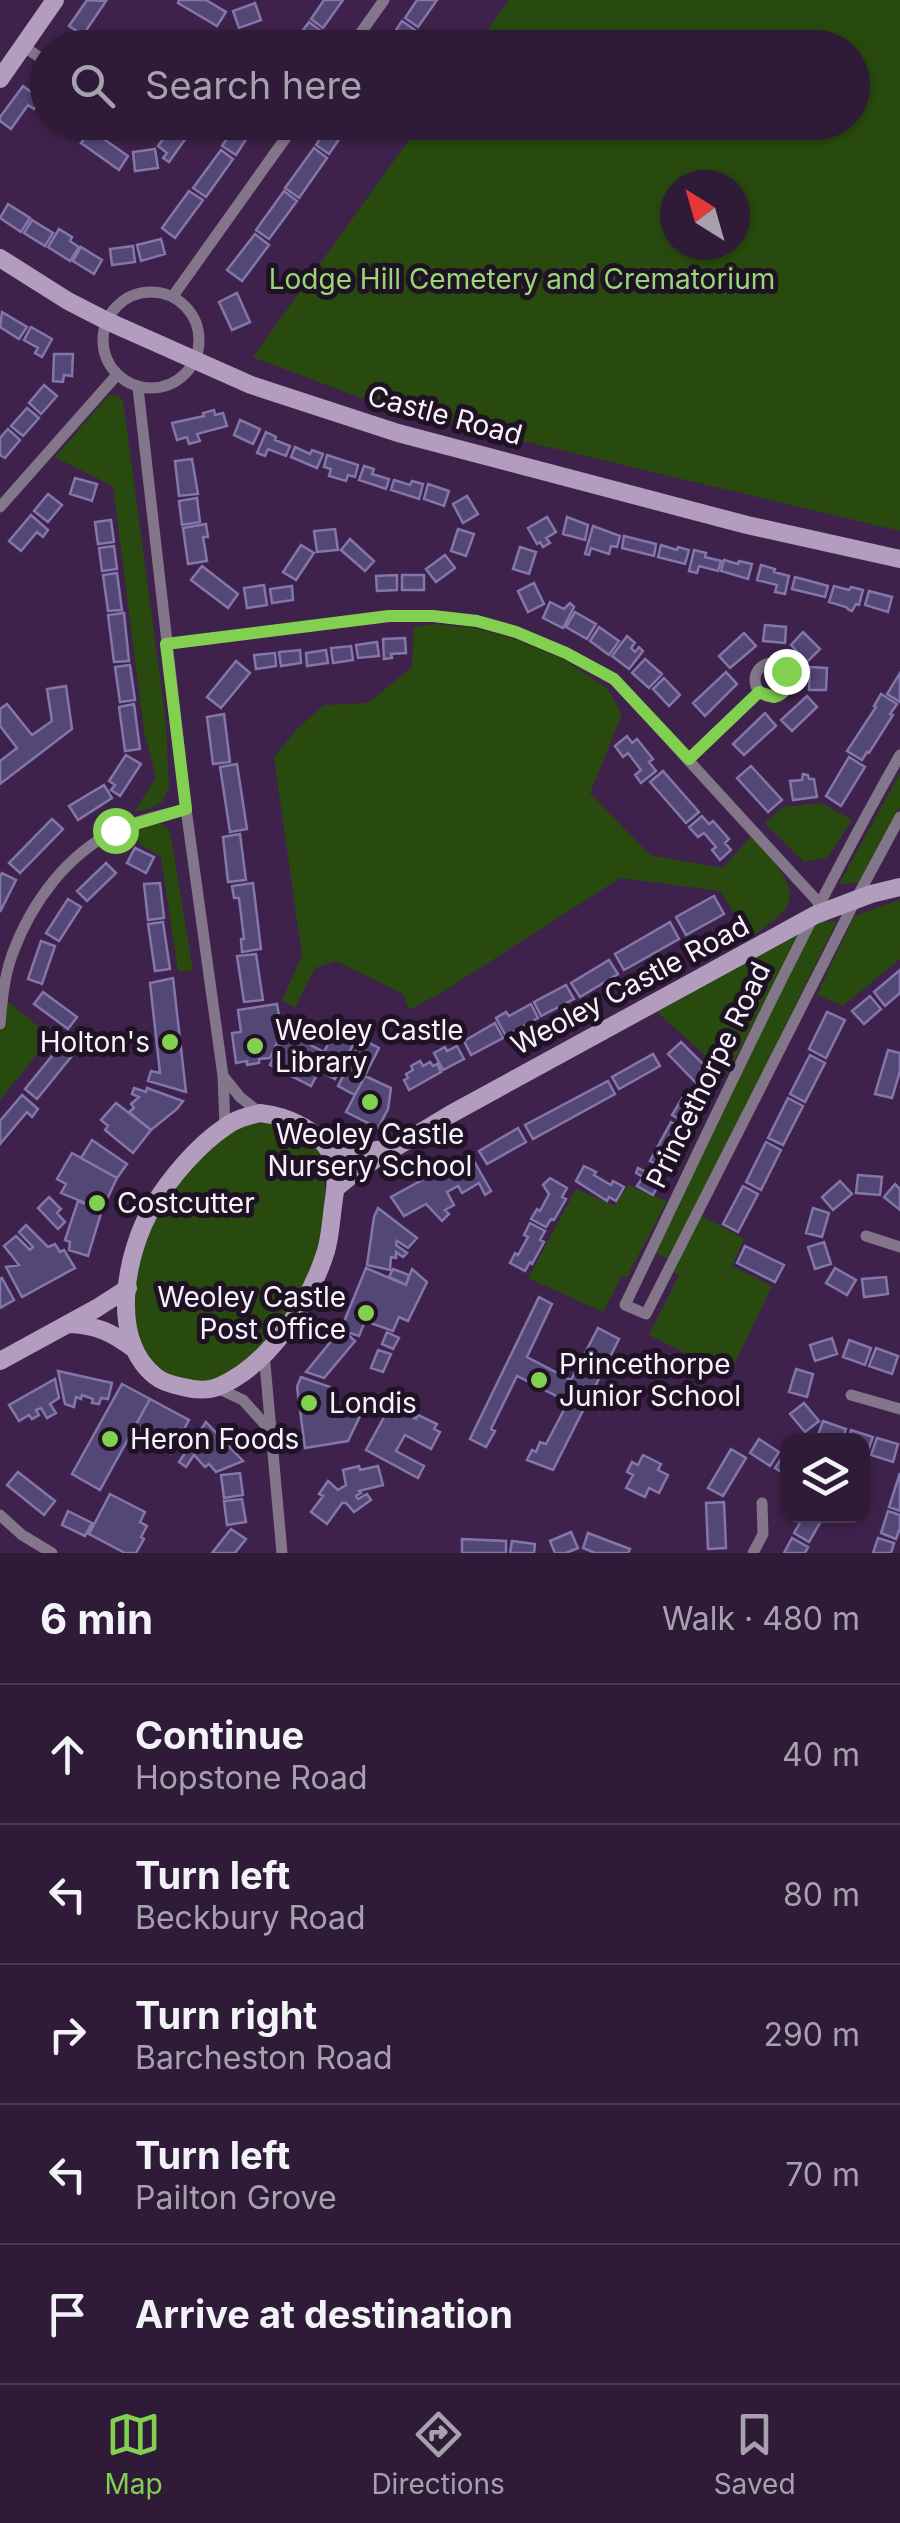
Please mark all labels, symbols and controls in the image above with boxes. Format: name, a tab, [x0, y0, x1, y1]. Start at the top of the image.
search box	[30, 30, 870, 140]
icon: search	[65, 58, 120, 113]
text: Search here	[145, 62, 362, 108]
north arrow	[660, 170, 750, 260]
park label: Lodge Hill Cemetery and Crematorium	[269, 262, 775, 296]
street label: Castle Road	[364, 378, 526, 452]
route end	[764, 649, 810, 695]
route start	[93, 808, 139, 854]
street label: Weoley Castle Road	[505, 908, 755, 1062]
street label: Princethorpe Road	[639, 957, 777, 1193]
place label: Weoley Castle Library	[275, 1013, 464, 1079]
place label: Holton's	[40, 1025, 150, 1059]
marker: Holton's	[159, 1031, 181, 1053]
marker: Weoley Castle Library	[244, 1035, 266, 1057]
marker: Weoley Castle Nursery School	[359, 1091, 381, 1113]
place label: Weoley Castle Nursery School	[268, 1117, 472, 1183]
place label: Costcutter	[117, 1186, 255, 1220]
marker: Costcutter	[86, 1192, 108, 1214]
place label: Weoley Castle Post Office	[157, 1280, 346, 1346]
marker: Weoley Castle Post Office	[355, 1302, 377, 1324]
place label: Princethorpe Junior School	[559, 1347, 741, 1413]
marker: Princethorpe Junior School	[528, 1369, 550, 1391]
place label: Londis	[329, 1386, 417, 1420]
marker: Londis	[298, 1392, 320, 1414]
place label: Heron Foods	[130, 1422, 299, 1456]
marker: Heron Foods	[99, 1428, 121, 1450]
map controls	[780, 1433, 870, 1523]
button: layers	[780, 1433, 870, 1523]
text: 6 min	[40, 1593, 153, 1644]
text: Walk · 480 m	[662, 1599, 860, 1638]
text: Continue	[135, 1712, 304, 1758]
icon: ahead	[40, 1727, 95, 1782]
text: 40 m	[782, 1735, 860, 1774]
text: Hopstone Road	[135, 1758, 368, 1797]
text: Turn left	[135, 1852, 290, 1898]
icon: left	[40, 1867, 95, 1922]
text: 80 m	[783, 1875, 860, 1914]
text: Beckbury Road	[135, 1898, 366, 1937]
text: Turn right	[135, 1992, 317, 2038]
icon: right	[40, 2007, 95, 2062]
text: 290 m	[763, 2015, 860, 2054]
text: Barcheston Road	[135, 2038, 393, 2077]
text: Turn left	[135, 2132, 290, 2178]
icon: left	[40, 2147, 95, 2202]
text: 70 m	[785, 2155, 860, 2194]
text: Pailton Grove	[135, 2178, 337, 2217]
icon: arrive	[40, 2287, 95, 2342]
text: Arrive at destination	[135, 2291, 513, 2337]
tab: Map	[104, 2407, 163, 2501]
tab: Directions	[371, 2407, 505, 2501]
tab: Saved	[714, 2407, 796, 2501]

